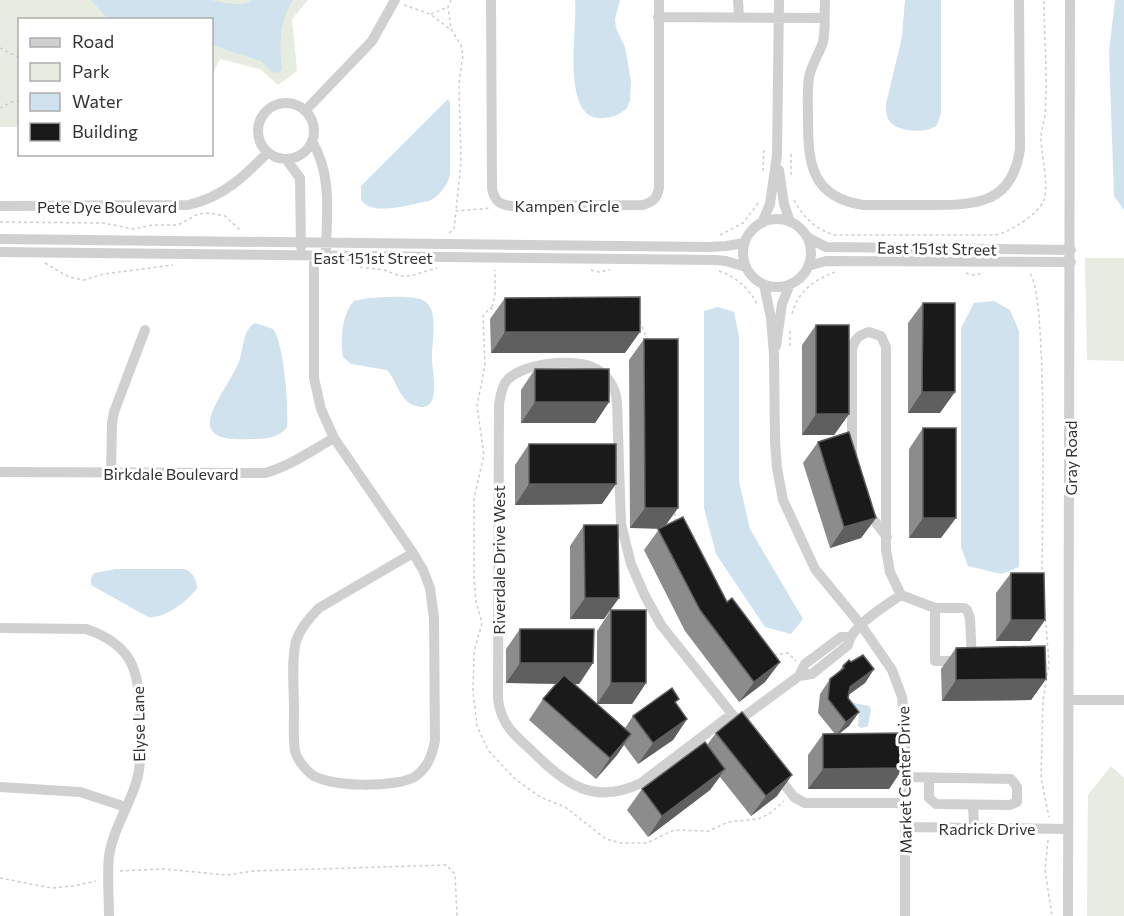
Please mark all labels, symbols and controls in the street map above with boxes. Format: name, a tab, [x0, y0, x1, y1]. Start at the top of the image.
legend	[18, 18, 213, 156]
text: Road	[72, 30, 114, 52]
text: Park	[72, 60, 110, 82]
text: Water	[72, 90, 123, 112]
text: Building	[72, 120, 138, 142]
street label: Kampen Circle	[515, 196, 619, 215]
street label: Pete Dye Boulevard	[37, 197, 177, 216]
street label: East 151st Street	[877, 237, 997, 259]
street label: East 151st Street	[313, 248, 433, 267]
street label: Gray Road	[1061, 421, 1080, 495]
street label: Birkdale Boulevard	[103, 464, 239, 483]
street label: Riverdale Drive West	[489, 485, 508, 635]
street label: Elyse Lane	[128, 686, 148, 762]
street label: Market Center Drive	[893, 706, 915, 854]
street label: Radrick Drive	[938, 819, 1036, 838]

